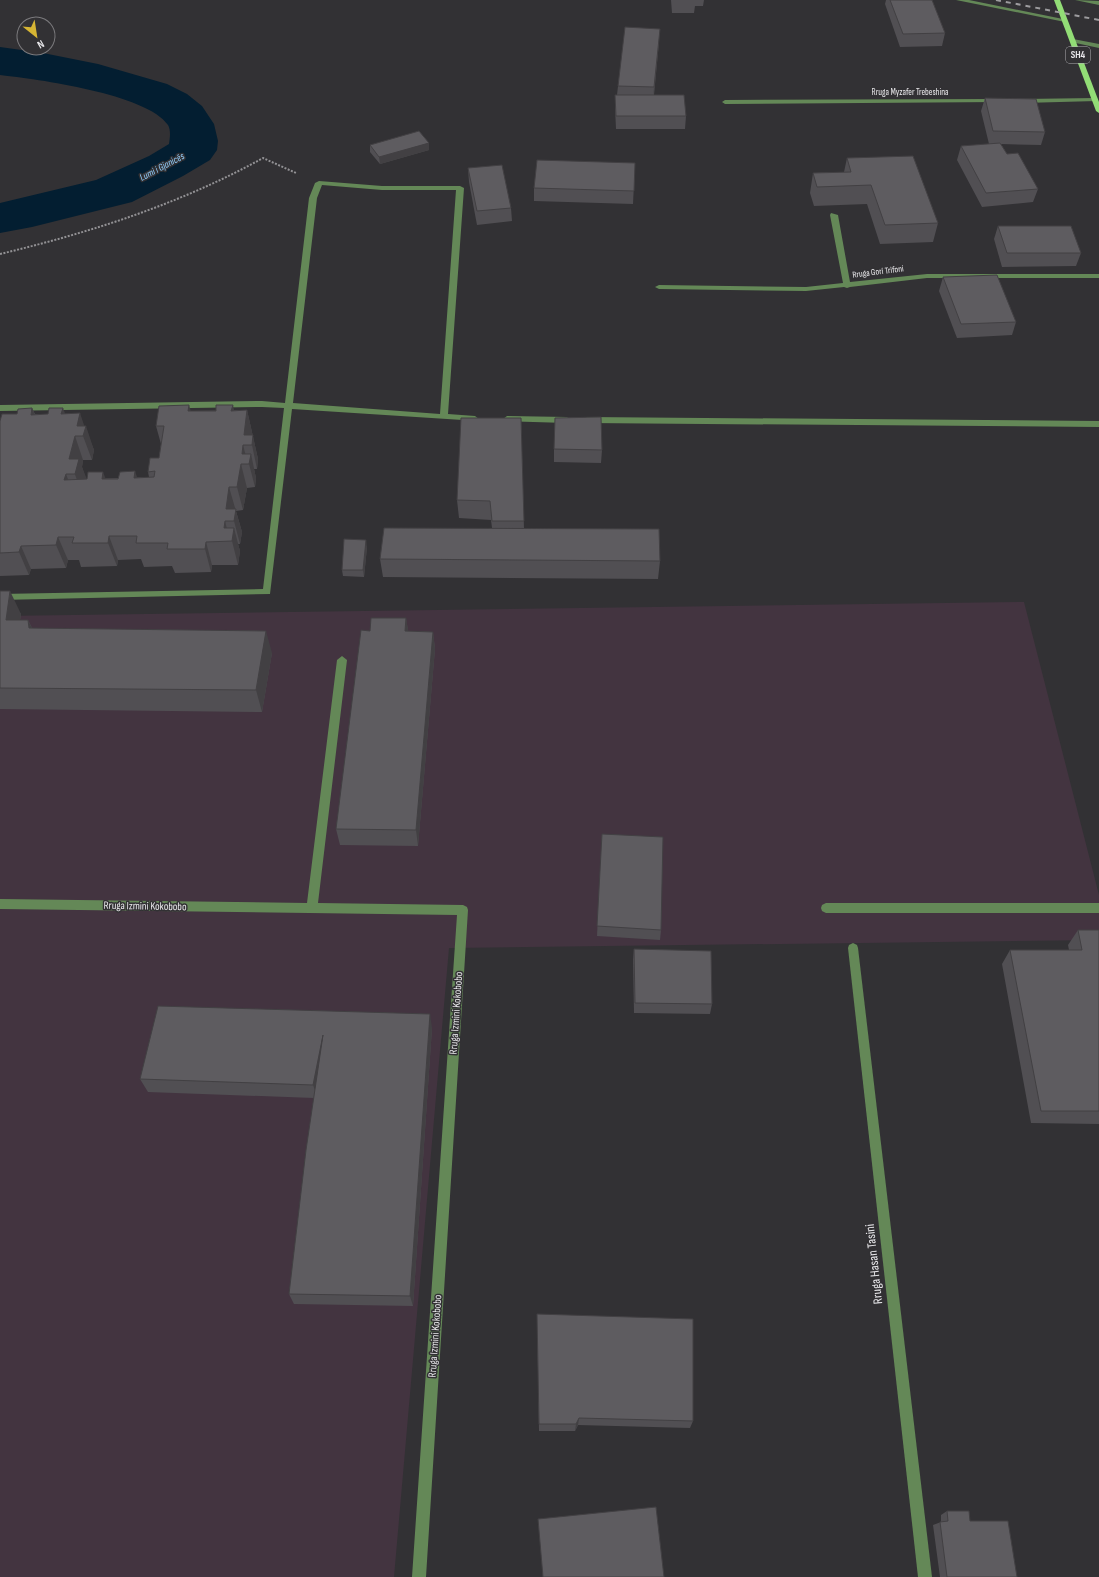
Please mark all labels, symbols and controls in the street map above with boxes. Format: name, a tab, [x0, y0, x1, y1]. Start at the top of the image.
north arrow	[16, 16, 56, 56]
text: N	[35, 37, 47, 51]
road number: SH4	[1066, 47, 1090, 63]
street label: Rruga Myzafer Trebeshina	[872, 87, 948, 98]
water label: Lumi i Gjanicës	[138, 150, 187, 184]
street label: Rruga Gori Trifoni	[852, 263, 905, 281]
street label: Rruga Izmini Kokobobo	[103, 899, 187, 913]
street label: Rruga Izmini Kokobobo	[447, 971, 465, 1055]
street label: Rruga Hasan Tasini	[862, 1223, 886, 1305]
street label: Rruga Izmini Kokobobo	[426, 1294, 444, 1378]

